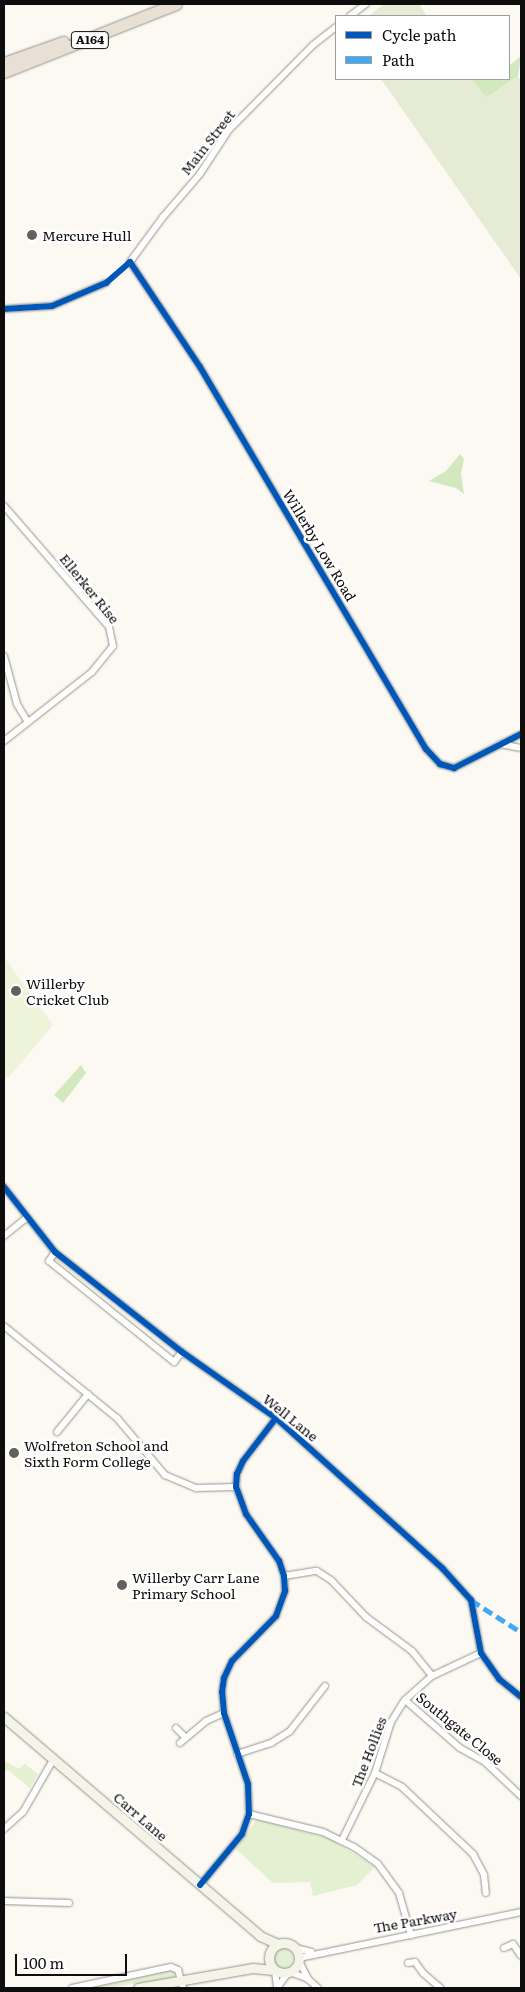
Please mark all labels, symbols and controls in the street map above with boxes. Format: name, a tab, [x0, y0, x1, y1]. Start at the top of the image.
legend	[335, 15, 510, 80]
text: Cycle path	[382, 23, 456, 46]
road number: A164	[70, 30, 110, 50]
text: Path	[382, 48, 415, 71]
street label: Main Street	[176, 106, 238, 178]
place label: Mercure Hull	[42, 227, 132, 243]
marker: Mercure Hull	[26, 229, 38, 241]
street label: Willerby Low Road	[280, 486, 360, 604]
street label: Ellerker Rise	[57, 550, 123, 626]
place label: Willerby Cricket Club	[26, 975, 109, 1008]
marker: Willerby Cricket Club	[10, 985, 22, 997]
street label: Well Lane	[260, 1390, 322, 1444]
place label: Wolfreton School and Sixth Form College	[24, 1437, 169, 1470]
marker: Wolfreton School and Sixth Form College	[8, 1447, 20, 1459]
place label: Willerby Carr Lane Primary School	[132, 1569, 259, 1601]
marker: Willerby Carr Lane Primary School	[116, 1579, 128, 1591]
street label: Southgate Close	[413, 1688, 507, 1768]
street label: The Hollies	[347, 1714, 389, 1790]
street label: Carr Lane	[111, 1788, 171, 1844]
street label: The Parkway	[372, 1904, 458, 1936]
scale bar	[18, 1944, 130, 1976]
text: 100 m	[23, 1951, 64, 1974]

